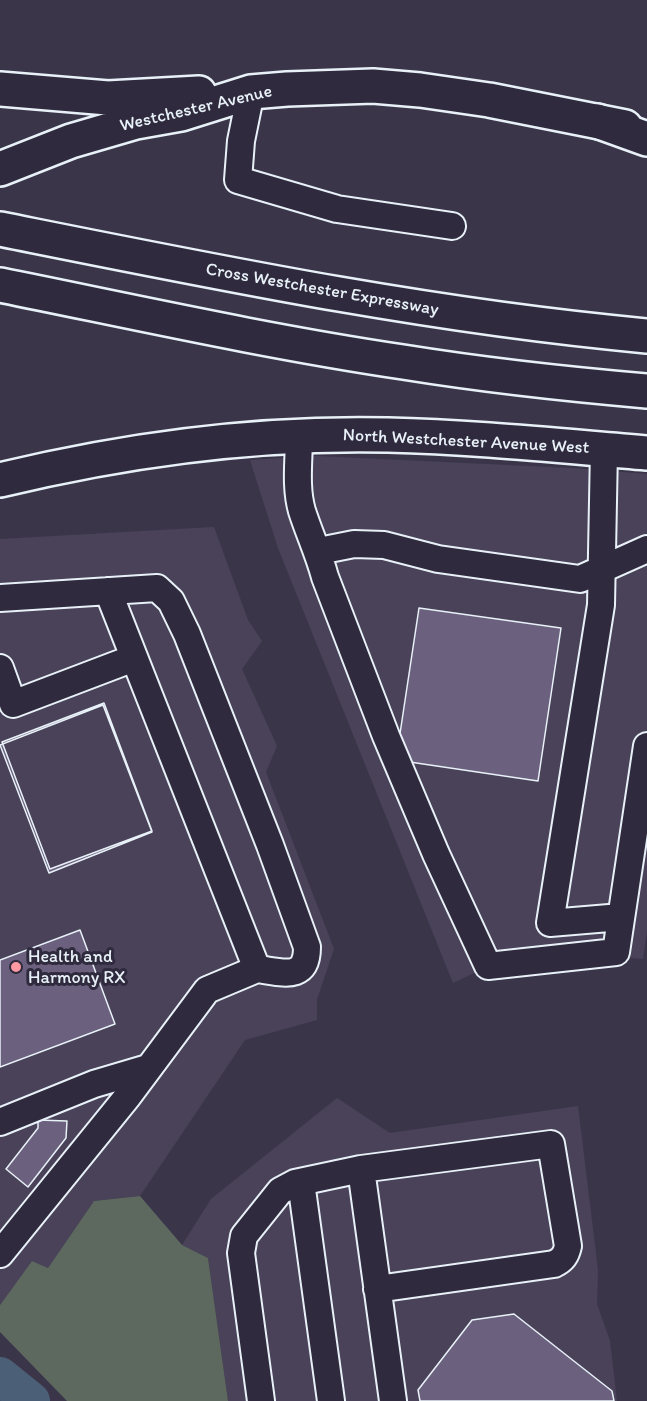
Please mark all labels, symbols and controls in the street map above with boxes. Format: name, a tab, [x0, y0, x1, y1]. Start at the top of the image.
street label: Westchester Avenue	[118, 81, 274, 137]
street label: Cross Westchester Expressway	[204, 259, 440, 321]
street label: North Westchester Avenue West	[342, 425, 590, 459]
place label: Health and Harmony RX	[28, 946, 125, 988]
marker: Health and Harmony RX	[9, 960, 23, 974]

